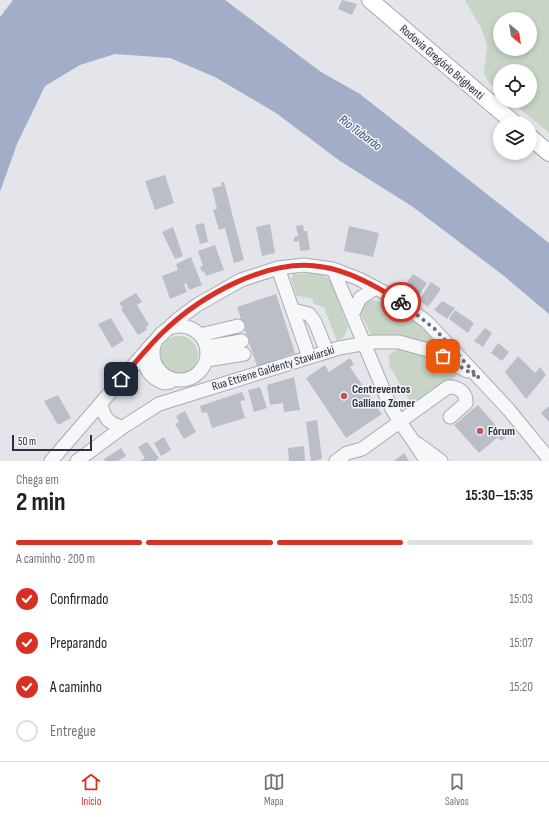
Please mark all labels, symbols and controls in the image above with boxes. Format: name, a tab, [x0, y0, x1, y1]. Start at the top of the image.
north arrow	[493, 12, 537, 56]
map controls	[493, 12, 537, 160]
street label: Rodovia Gregório Brighenti	[396, 22, 487, 103]
button: locate	[493, 64, 537, 108]
water label: Rio Tubarão	[336, 111, 386, 155]
button: layers	[493, 116, 537, 160]
courier	[381, 282, 421, 322]
icon: bike	[390, 291, 412, 313]
pin	[426, 339, 460, 373]
street label: Rua Ettiene Galdenty Stawiarski	[210, 343, 336, 394]
icon: bag	[432, 345, 454, 367]
pin	[104, 362, 138, 396]
icon: home	[110, 368, 132, 390]
place label: Centreventos Galliano Zomer	[352, 382, 415, 411]
marker: Centreventos Galliano Zomer	[339, 391, 349, 401]
place label: Fórum	[488, 424, 515, 439]
marker: Fórum	[475, 426, 485, 436]
scale bar	[12, 433, 92, 452]
text: 50 m	[18, 435, 36, 448]
text: Chega em	[16, 472, 59, 488]
text: 15:30–15:35	[465, 486, 533, 505]
text: 2 min	[16, 487, 66, 518]
text: A caminho · 200 m	[16, 551, 95, 567]
icon: check	[16, 588, 38, 610]
text: Confirmado	[50, 590, 109, 609]
text: 15:03	[510, 591, 533, 607]
icon: check	[16, 632, 38, 654]
text: Preparando	[50, 634, 107, 653]
text: 15:07	[510, 635, 533, 651]
icon: check	[16, 676, 38, 698]
text: A caminho	[50, 678, 102, 697]
text: 15:20	[510, 679, 533, 695]
text: Entregue	[50, 722, 96, 741]
tab: Início	[80, 771, 102, 808]
tab: Mapa	[263, 771, 285, 808]
tab: Salvos	[445, 771, 469, 808]

